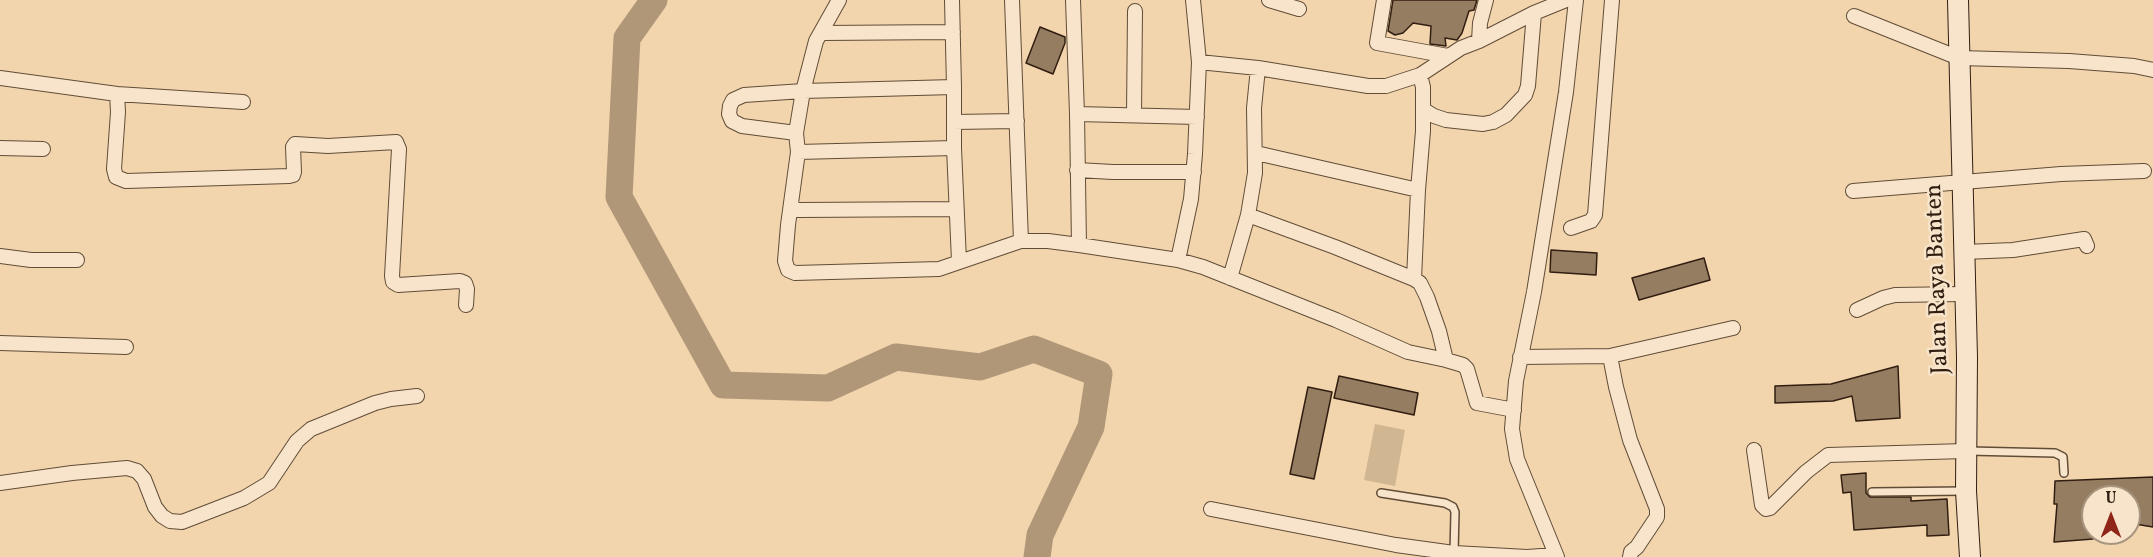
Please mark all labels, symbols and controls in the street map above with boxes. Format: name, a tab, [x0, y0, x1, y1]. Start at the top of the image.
street label: Jalan Raya Banten	[1921, 183, 1957, 375]
north arrow	[2081, 485, 2141, 545]
text: U	[2106, 488, 2116, 510]

